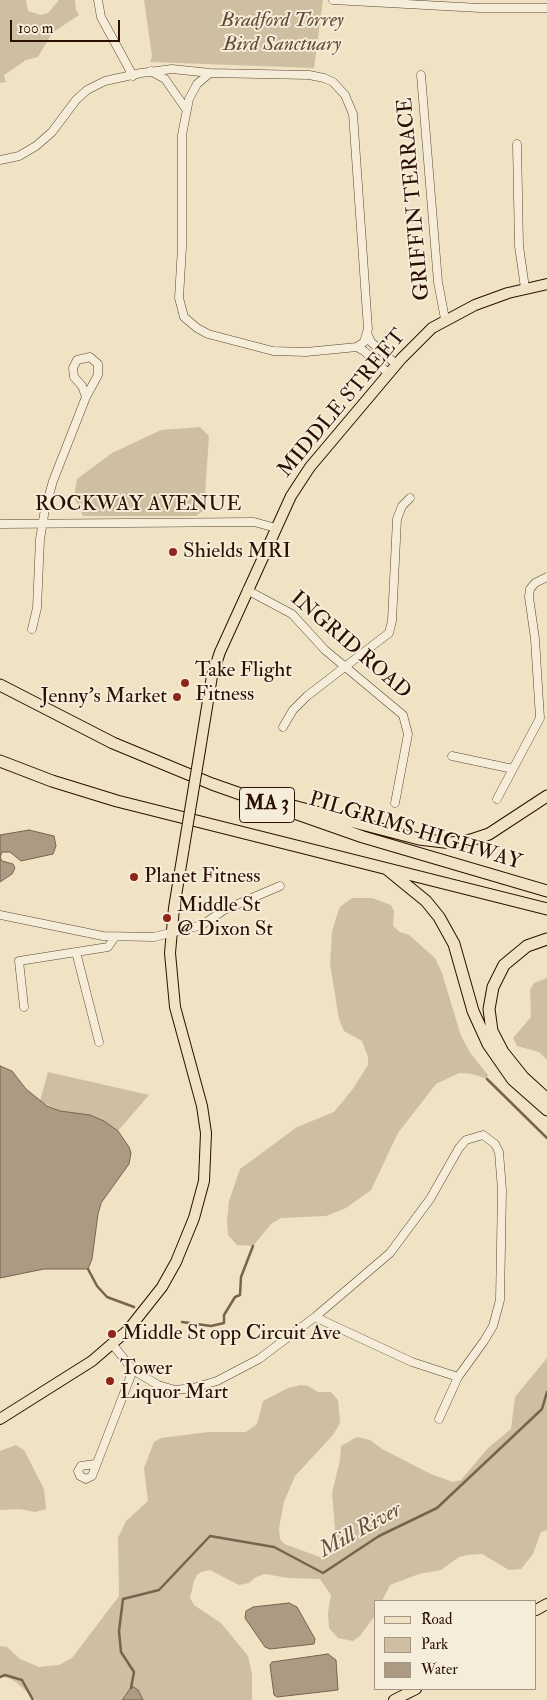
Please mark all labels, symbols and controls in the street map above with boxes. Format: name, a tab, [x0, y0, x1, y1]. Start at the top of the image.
park label: Bradford Torrey Bird Sanctuary	[220, 8, 344, 58]
scale bar	[12, 10, 122, 42]
text: 100 m	[18, 19, 53, 38]
street label: GRIFFIN TERRACE	[394, 97, 436, 301]
street label: MIDDLE STREET	[274, 325, 412, 483]
street label: ROCKWAY AVENUE	[35, 492, 241, 518]
place label: Shields MRI	[183, 539, 291, 565]
marker: Shields MRI	[167, 546, 179, 558]
street label: INGRID ROAD	[285, 587, 415, 705]
place label: Take Flight Fitness	[195, 658, 292, 708]
marker: Take Flight Fitness	[179, 677, 191, 689]
place label: Jenny's Market	[40, 684, 167, 710]
marker: Jenny's Market	[171, 691, 183, 703]
road number: MA 3	[240, 788, 294, 822]
street label: PILGRIMS HIGHWAY	[306, 788, 524, 876]
place label: Planet Fitness	[144, 864, 260, 890]
marker: Planet Fitness	[128, 871, 140, 883]
place label: Middle St @ Dixon St	[177, 893, 273, 943]
marker: Middle St @ Dixon St	[161, 912, 173, 924]
place label: Middle St opp Circuit Ave	[122, 1321, 341, 1347]
marker: Middle St opp Circuit Ave	[106, 1328, 118, 1340]
place label: Tower Liquor Mart	[120, 1356, 228, 1406]
marker: Tower Liquor Mart	[104, 1375, 116, 1387]
water label: Mill River	[315, 1498, 407, 1564]
legend	[374, 1600, 537, 1690]
text: Road	[421, 1610, 452, 1629]
text: Park	[421, 1635, 448, 1654]
text: Water	[421, 1660, 458, 1679]

